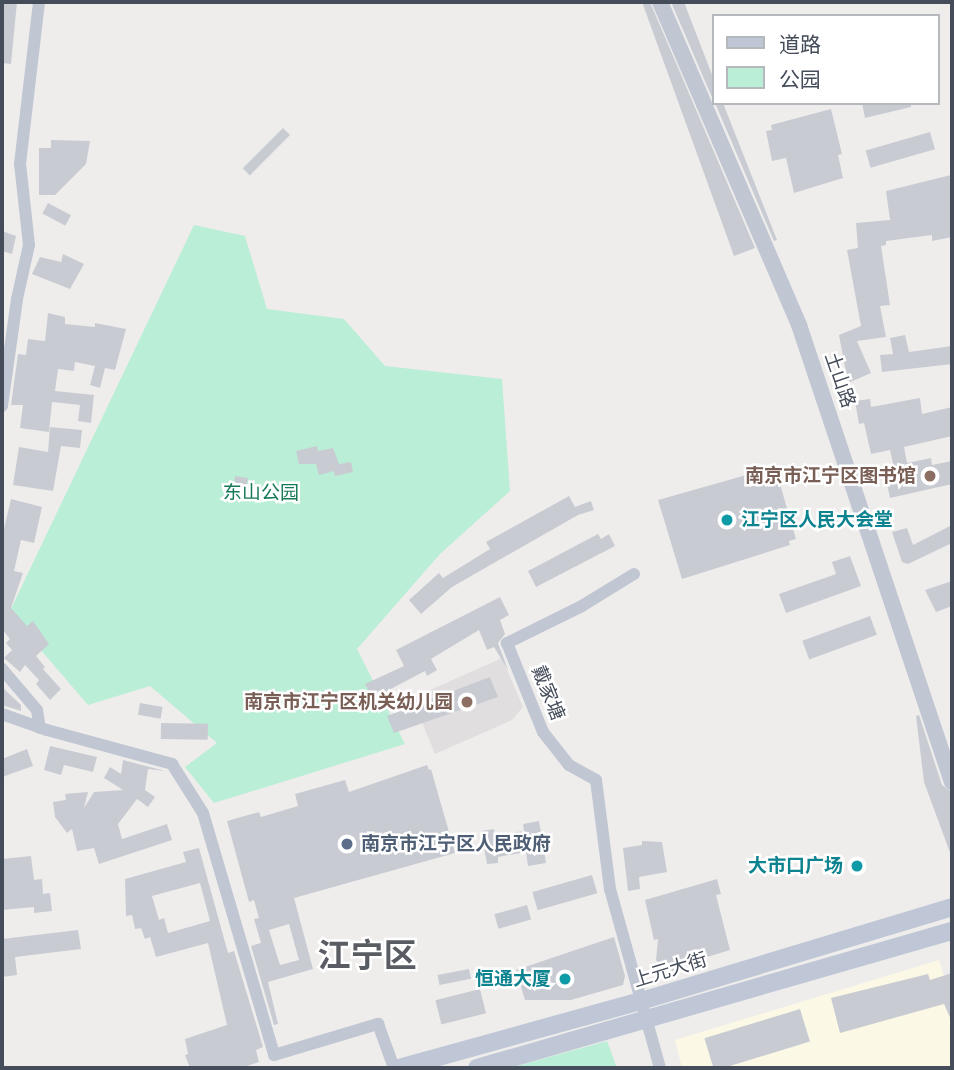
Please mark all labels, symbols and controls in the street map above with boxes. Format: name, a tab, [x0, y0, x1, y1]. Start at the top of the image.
legend	[712, 14, 940, 105]
text: 道路	[779, 31, 821, 58]
text: 公园	[779, 66, 821, 93]
street label: 土山路	[820, 349, 860, 411]
place label: 南京市江宁区图书馆	[745, 465, 916, 487]
marker: 南京市江宁区图书馆	[922, 468, 938, 484]
park label: 东山公园	[223, 482, 299, 504]
place label: 江宁区人民大会堂	[741, 509, 893, 531]
marker: 江宁区人民大会堂	[719, 512, 735, 528]
street label: 戴家塘	[527, 662, 569, 724]
place label: 南京市江宁区机关幼儿园	[244, 691, 453, 713]
marker: 南京市江宁区机关幼儿园	[459, 694, 475, 710]
place label: 南京市江宁区人民政府	[361, 833, 551, 855]
marker: 南京市江宁区人民政府	[339, 836, 355, 852]
place label: 大市口广场	[748, 855, 843, 877]
marker: 大市口广场	[849, 858, 865, 874]
district label: 江宁区	[318, 935, 416, 975]
street label: 上元大街	[630, 948, 710, 992]
place label: 恒通大厦	[475, 968, 551, 990]
marker: 恒通大厦	[557, 971, 573, 987]

